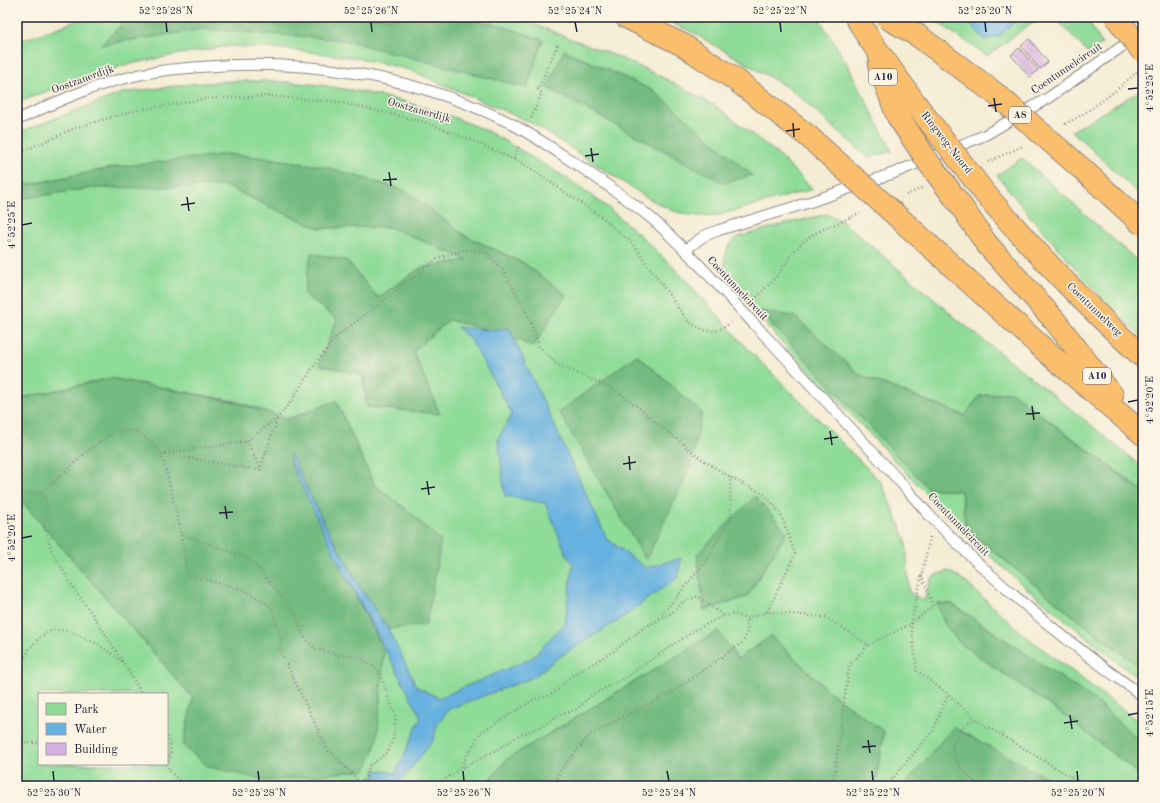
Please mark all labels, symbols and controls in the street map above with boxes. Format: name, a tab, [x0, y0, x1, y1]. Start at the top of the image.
text: 52°25'28"N	[139, 6, 194, 16]
text: 52°25'26"N	[344, 6, 399, 16]
text: 52°25'24"N	[548, 6, 603, 16]
text: 52°25'22"N	[753, 6, 808, 16]
text: 52°25'20"N	[958, 6, 1013, 16]
street label: Coentunnelcircuit	[1029, 41, 1105, 97]
street label: Oostzanerdijk	[50, 64, 116, 96]
text: 4°52'25"E	[1145, 64, 1155, 112]
road number: A10	[869, 69, 897, 85]
street label: Oostzanerdijk	[386, 97, 452, 125]
road number: A8	[1009, 107, 1031, 123]
street label: Ringweg-Noord	[918, 110, 974, 176]
text: 4°52'25"E	[7, 201, 17, 249]
street label: Coentunnelcircuit	[705, 255, 770, 323]
street label: Coentunnelweg	[1064, 281, 1124, 339]
road number: A10	[1083, 368, 1111, 384]
text: 4°52'20"E	[1145, 376, 1155, 424]
street label: Coentunnelcircuit	[925, 491, 991, 559]
text: 4°52'20"E	[7, 514, 17, 562]
text: 4°52'15"E	[1145, 689, 1155, 737]
legend	[38, 693, 168, 765]
text: Park	[74, 704, 99, 716]
text: Water	[74, 724, 107, 736]
text: Building	[74, 744, 118, 756]
text: 52°25'30"N	[27, 788, 82, 798]
text: 52°25'28"N	[232, 788, 287, 798]
text: 52°25'26"N	[437, 788, 492, 798]
text: 52°25'24"N	[642, 788, 697, 798]
text: 52°25'22"N	[846, 788, 901, 798]
text: 52°25'20"N	[1051, 788, 1106, 798]

